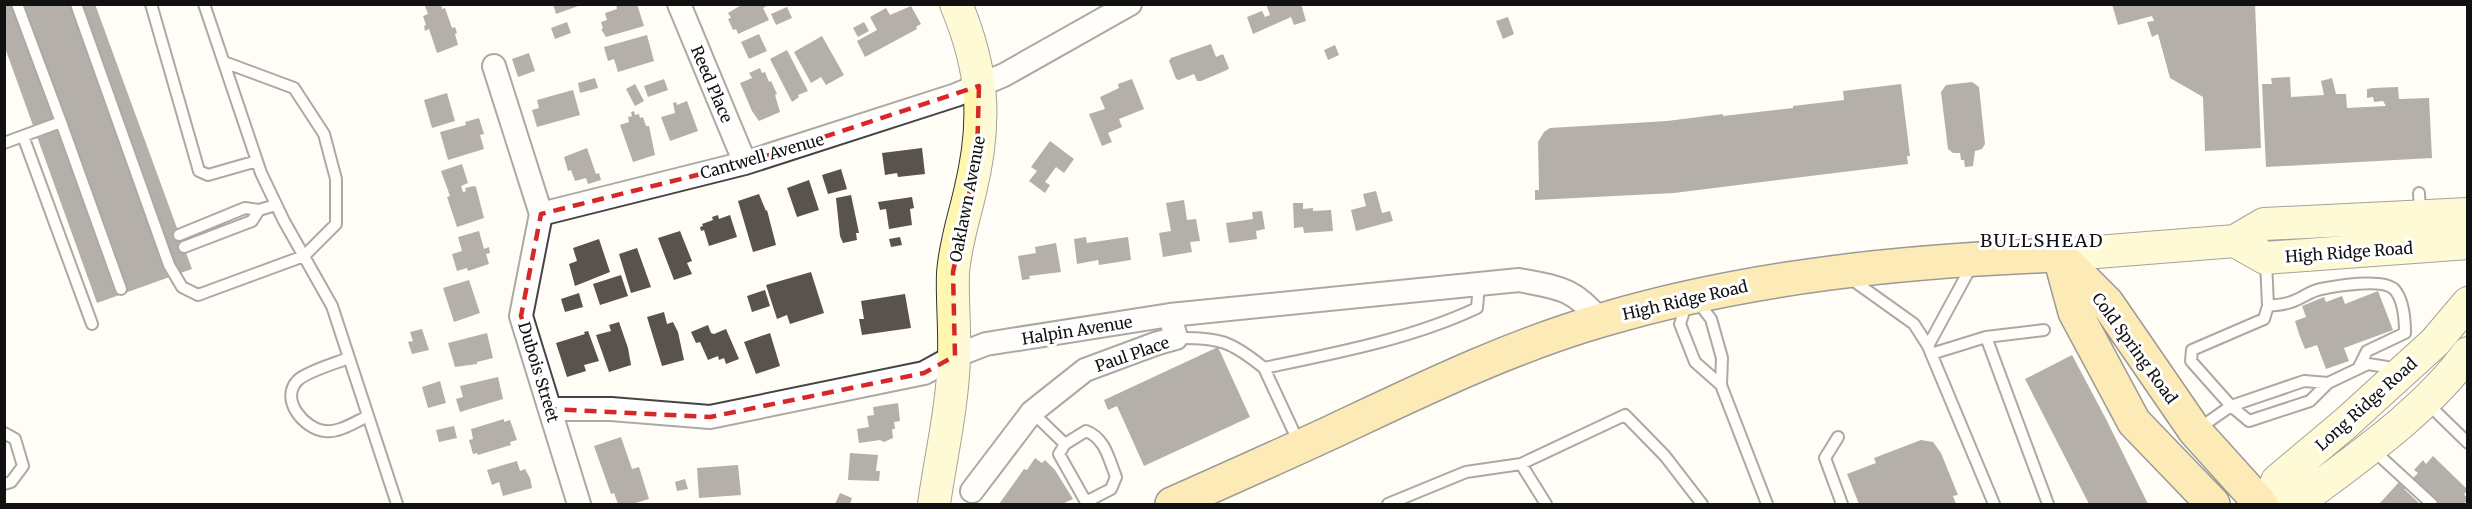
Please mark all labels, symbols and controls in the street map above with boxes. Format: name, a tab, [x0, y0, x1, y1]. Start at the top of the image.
street label: Reed Place	[687, 42, 737, 126]
street label: Cantwell Avenue	[698, 129, 826, 183]
street label: Oaklawn Avenue	[945, 134, 989, 264]
district label: BULLSHEAD	[1980, 229, 2104, 252]
street label: High Ridge Road	[2284, 238, 2414, 266]
street label: High Ridge Road	[1620, 276, 1750, 324]
street label: Cold Spring Road	[2088, 289, 2182, 408]
street label: Halpin Avenue	[1020, 311, 1134, 349]
street label: Dubois Street	[514, 319, 564, 425]
street label: Paul Place	[1092, 332, 1172, 376]
street label: Long Ridge Road	[2311, 353, 2421, 455]

